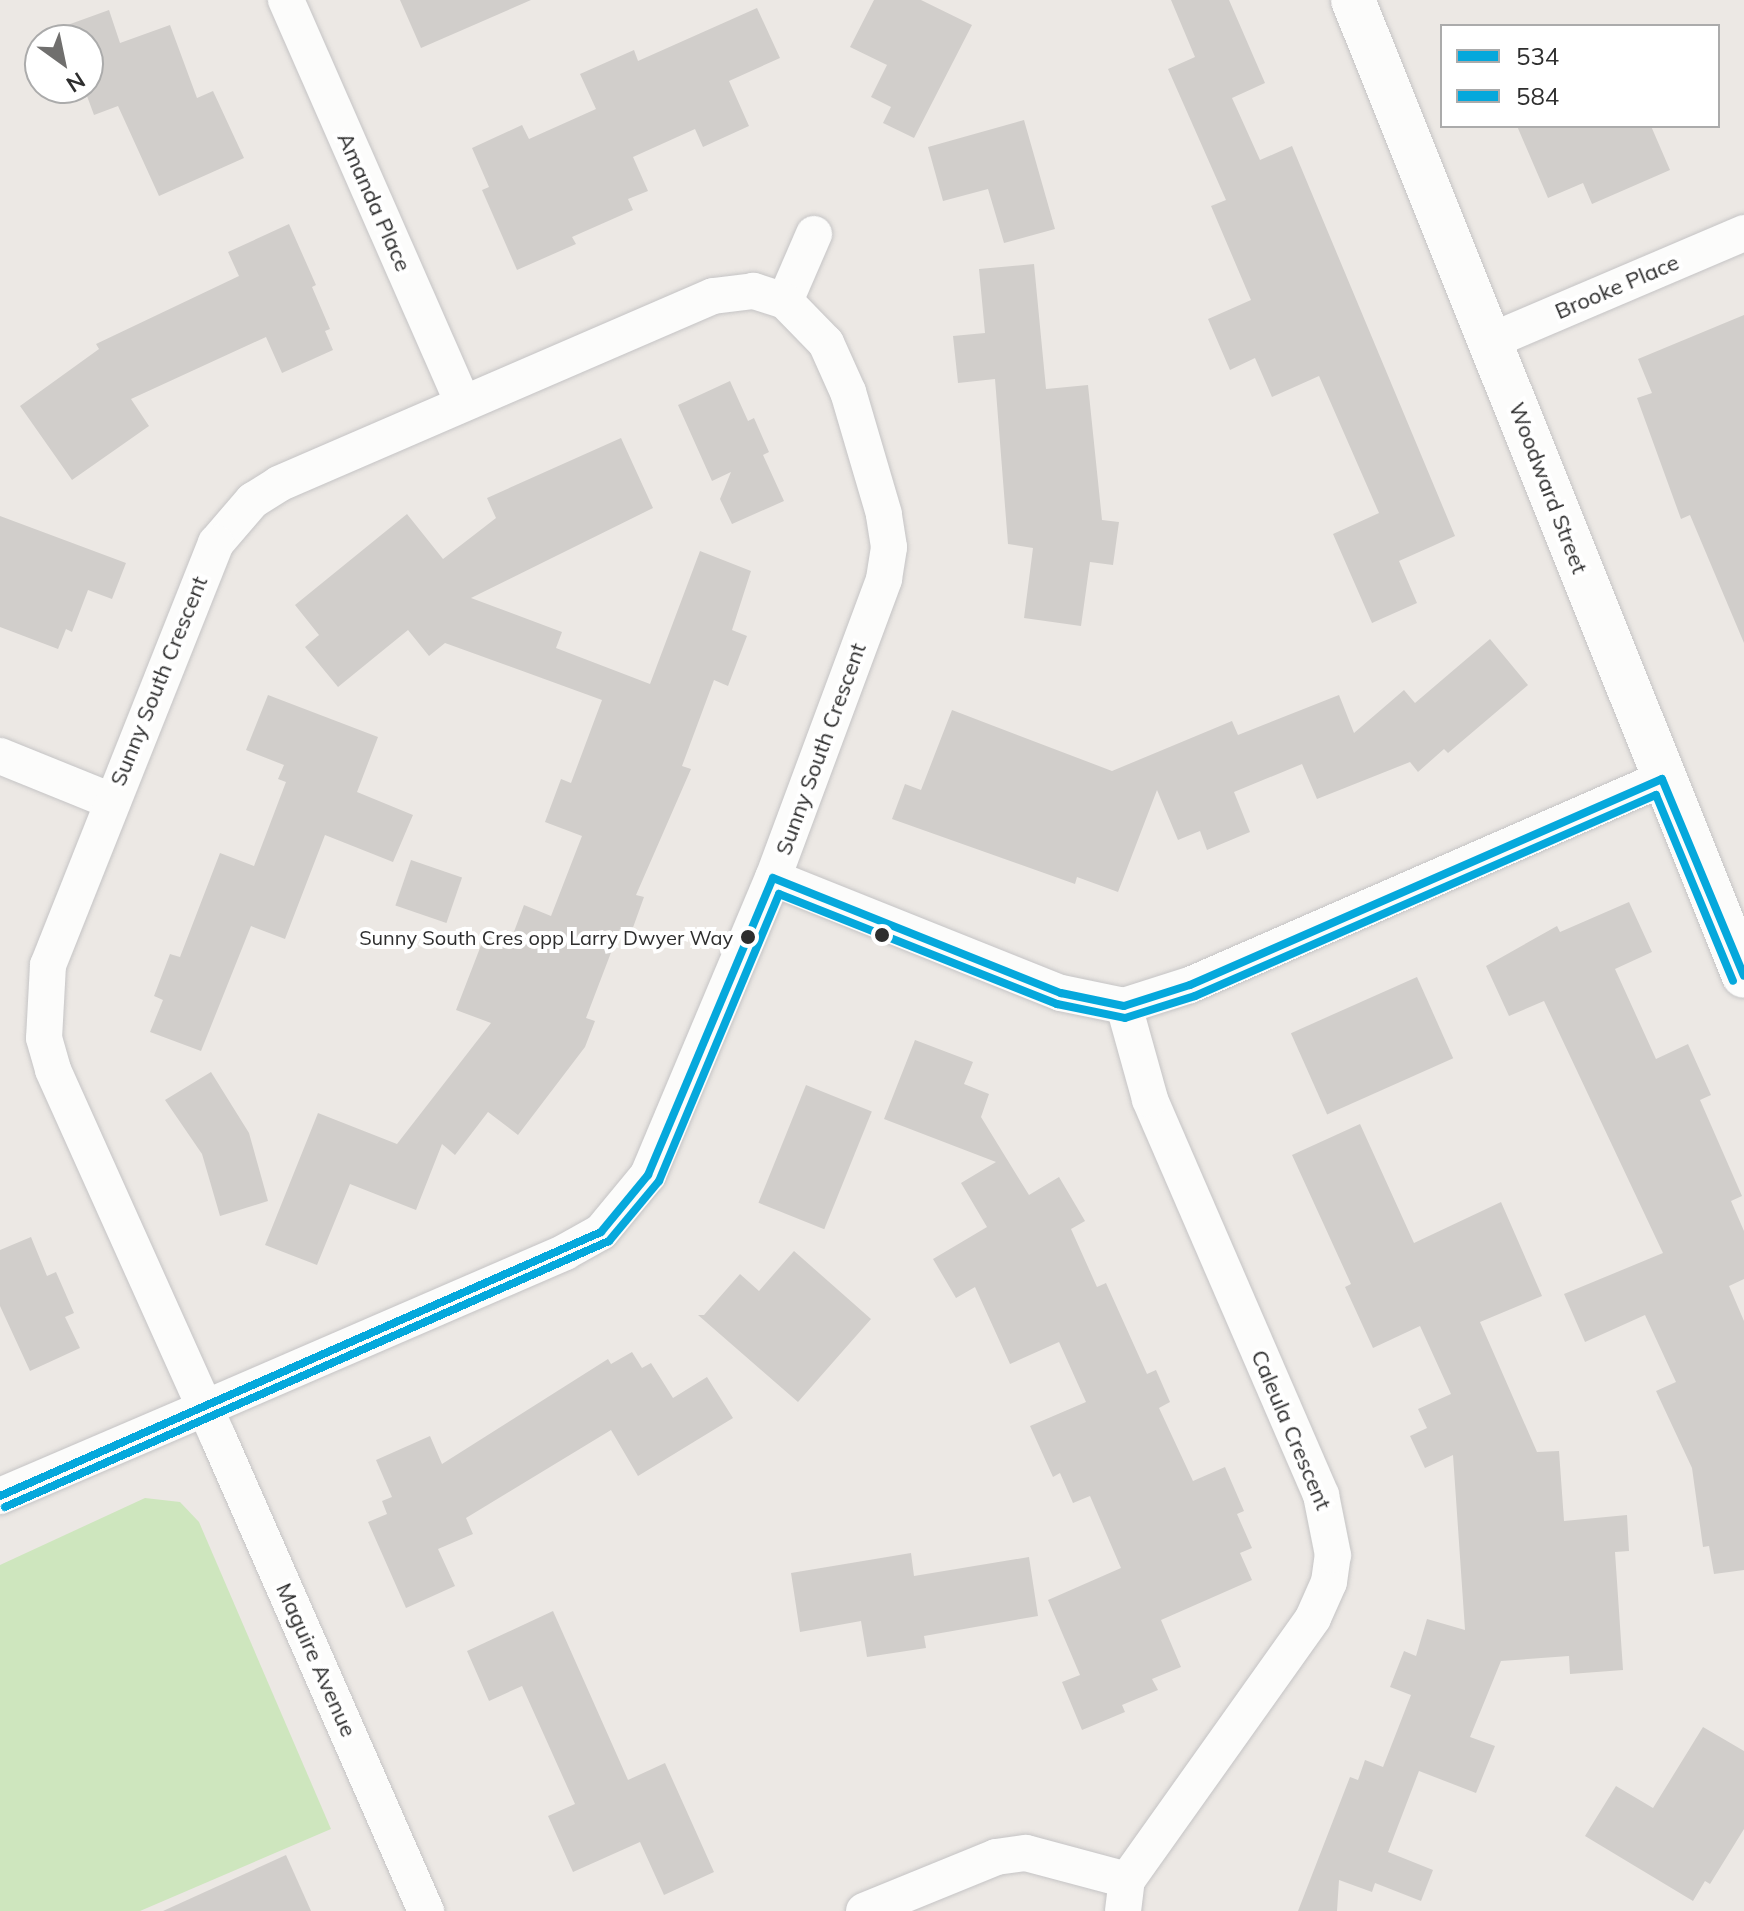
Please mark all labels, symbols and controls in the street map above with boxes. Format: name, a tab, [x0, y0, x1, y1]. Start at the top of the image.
north arrow	[24, 24, 104, 104]
legend	[1440, 24, 1720, 128]
text: 534	[1516, 41, 1559, 71]
text: N	[61, 66, 91, 99]
text: 584	[1516, 81, 1559, 111]
street label: Amanda Place	[332, 129, 416, 275]
street label: Brooke Place	[1551, 249, 1683, 325]
street label: Woodward Street	[1503, 399, 1593, 577]
street label: Sunny South Crescent	[105, 572, 213, 790]
street label: Sunny South Crescent	[770, 639, 872, 859]
place label: Sunny South Cres opp Larry Dwyer Way	[359, 925, 733, 949]
unlabelled marker	[874, 927, 890, 943]
marker: Sunny South Cres opp Larry Dwyer Way	[740, 929, 756, 945]
street label: Caleula Crescent	[1245, 1346, 1337, 1514]
street label: Maguire Avenue	[270, 1579, 362, 1741]

